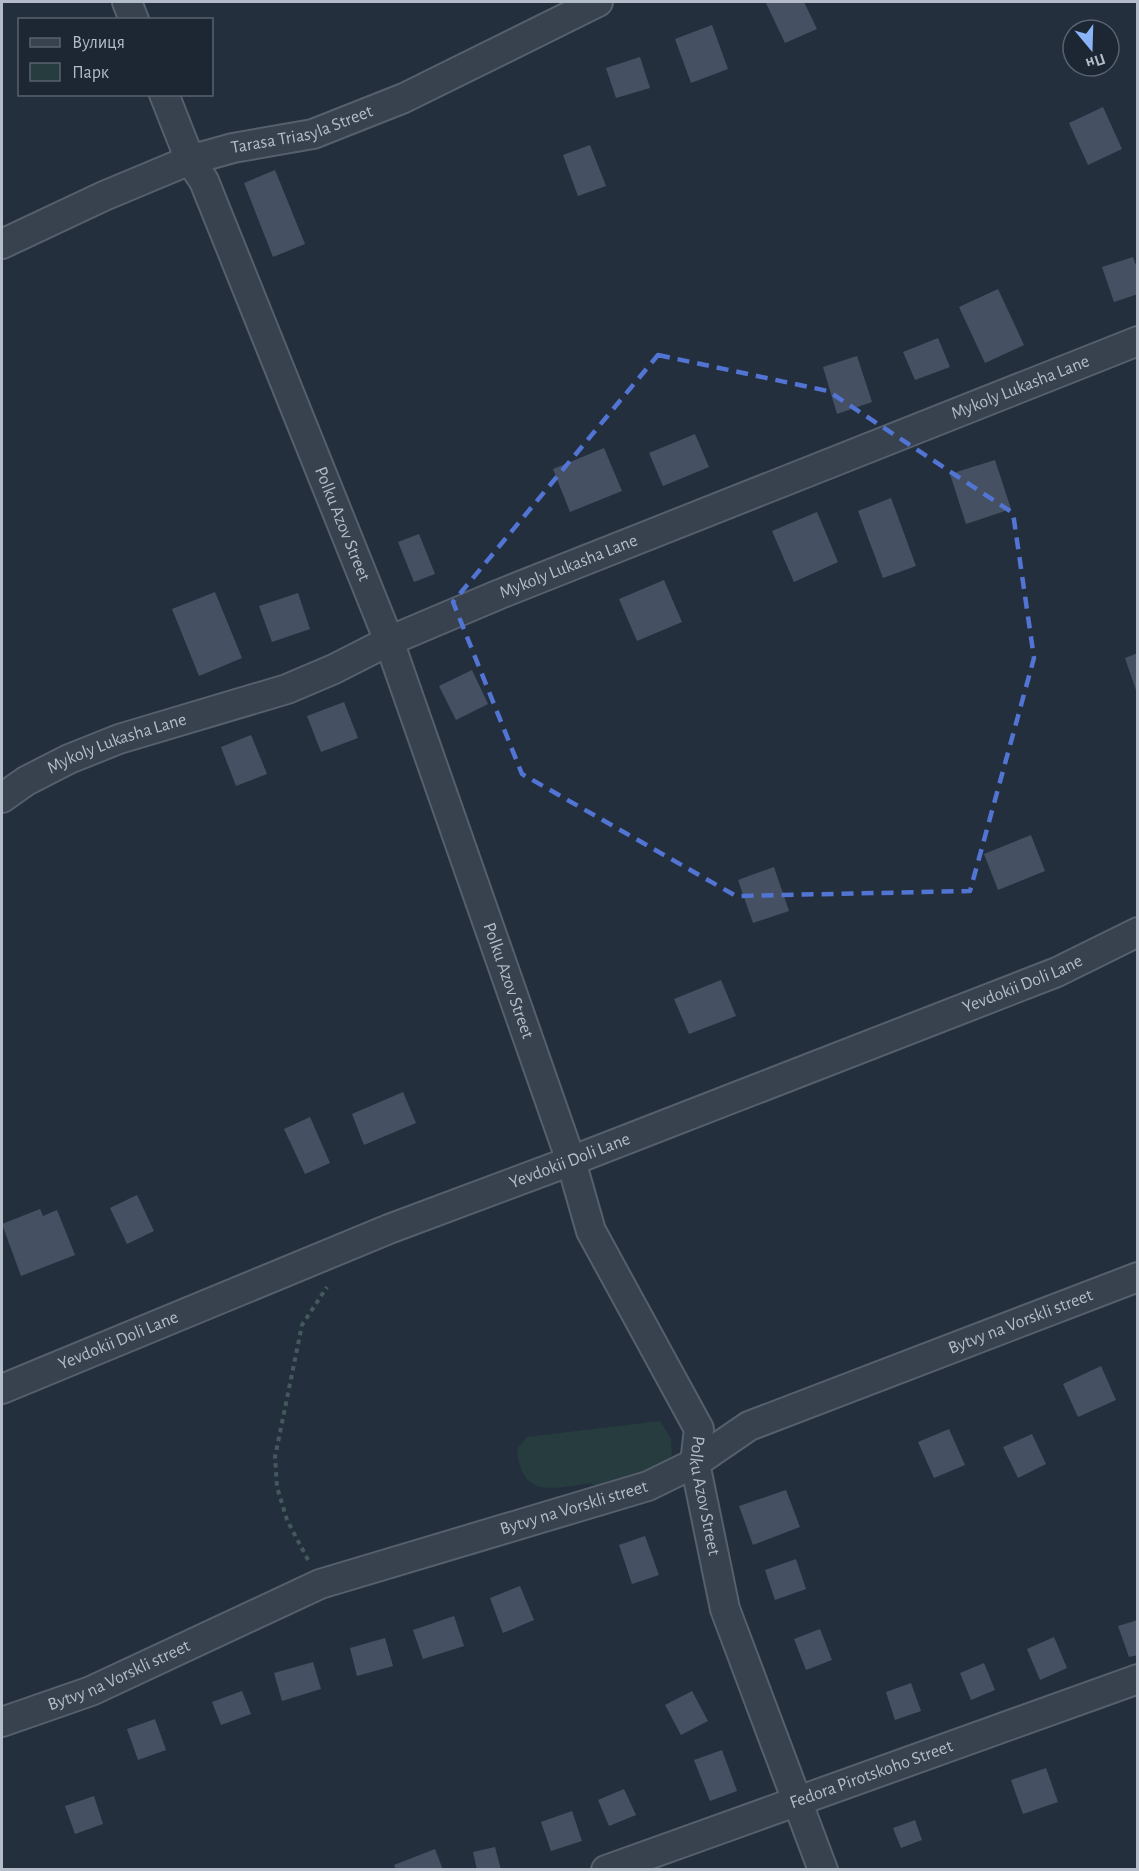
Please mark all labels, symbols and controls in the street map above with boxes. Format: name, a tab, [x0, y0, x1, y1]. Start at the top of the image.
legend	[18, 18, 213, 96]
north arrow	[1061, 18, 1121, 78]
text: Вулиця	[72, 34, 125, 52]
text: Пн	[1084, 50, 1107, 72]
text: Парк	[72, 64, 110, 82]
street label: Tarasa Triasyla Street	[230, 102, 376, 157]
street label: Mykoly Lukasha Lane	[949, 352, 1092, 423]
street label: Polku Azov Street	[311, 464, 373, 584]
street label: Mykoly Lukasha Lane	[497, 531, 640, 602]
street label: Mykoly Lukasha Lane	[44, 710, 189, 778]
street label: Polku Azov Street	[479, 920, 537, 1041]
street label: Yevdokii Doli Lane	[960, 952, 1085, 1017]
street label: Yevdokii Doli Lane	[507, 1130, 633, 1192]
street label: Bytvy na Vorskli street	[946, 1286, 1096, 1358]
street label: Yevdokii Doli Lane	[56, 1308, 181, 1374]
street label: Polku Azov Street	[686, 1435, 723, 1557]
street label: Bytvy na Vorskli street	[498, 1478, 650, 1539]
street label: Bytvy na Vorskli street	[46, 1637, 193, 1714]
street label: Fedora Pirotskoho Street	[788, 1737, 955, 1812]

